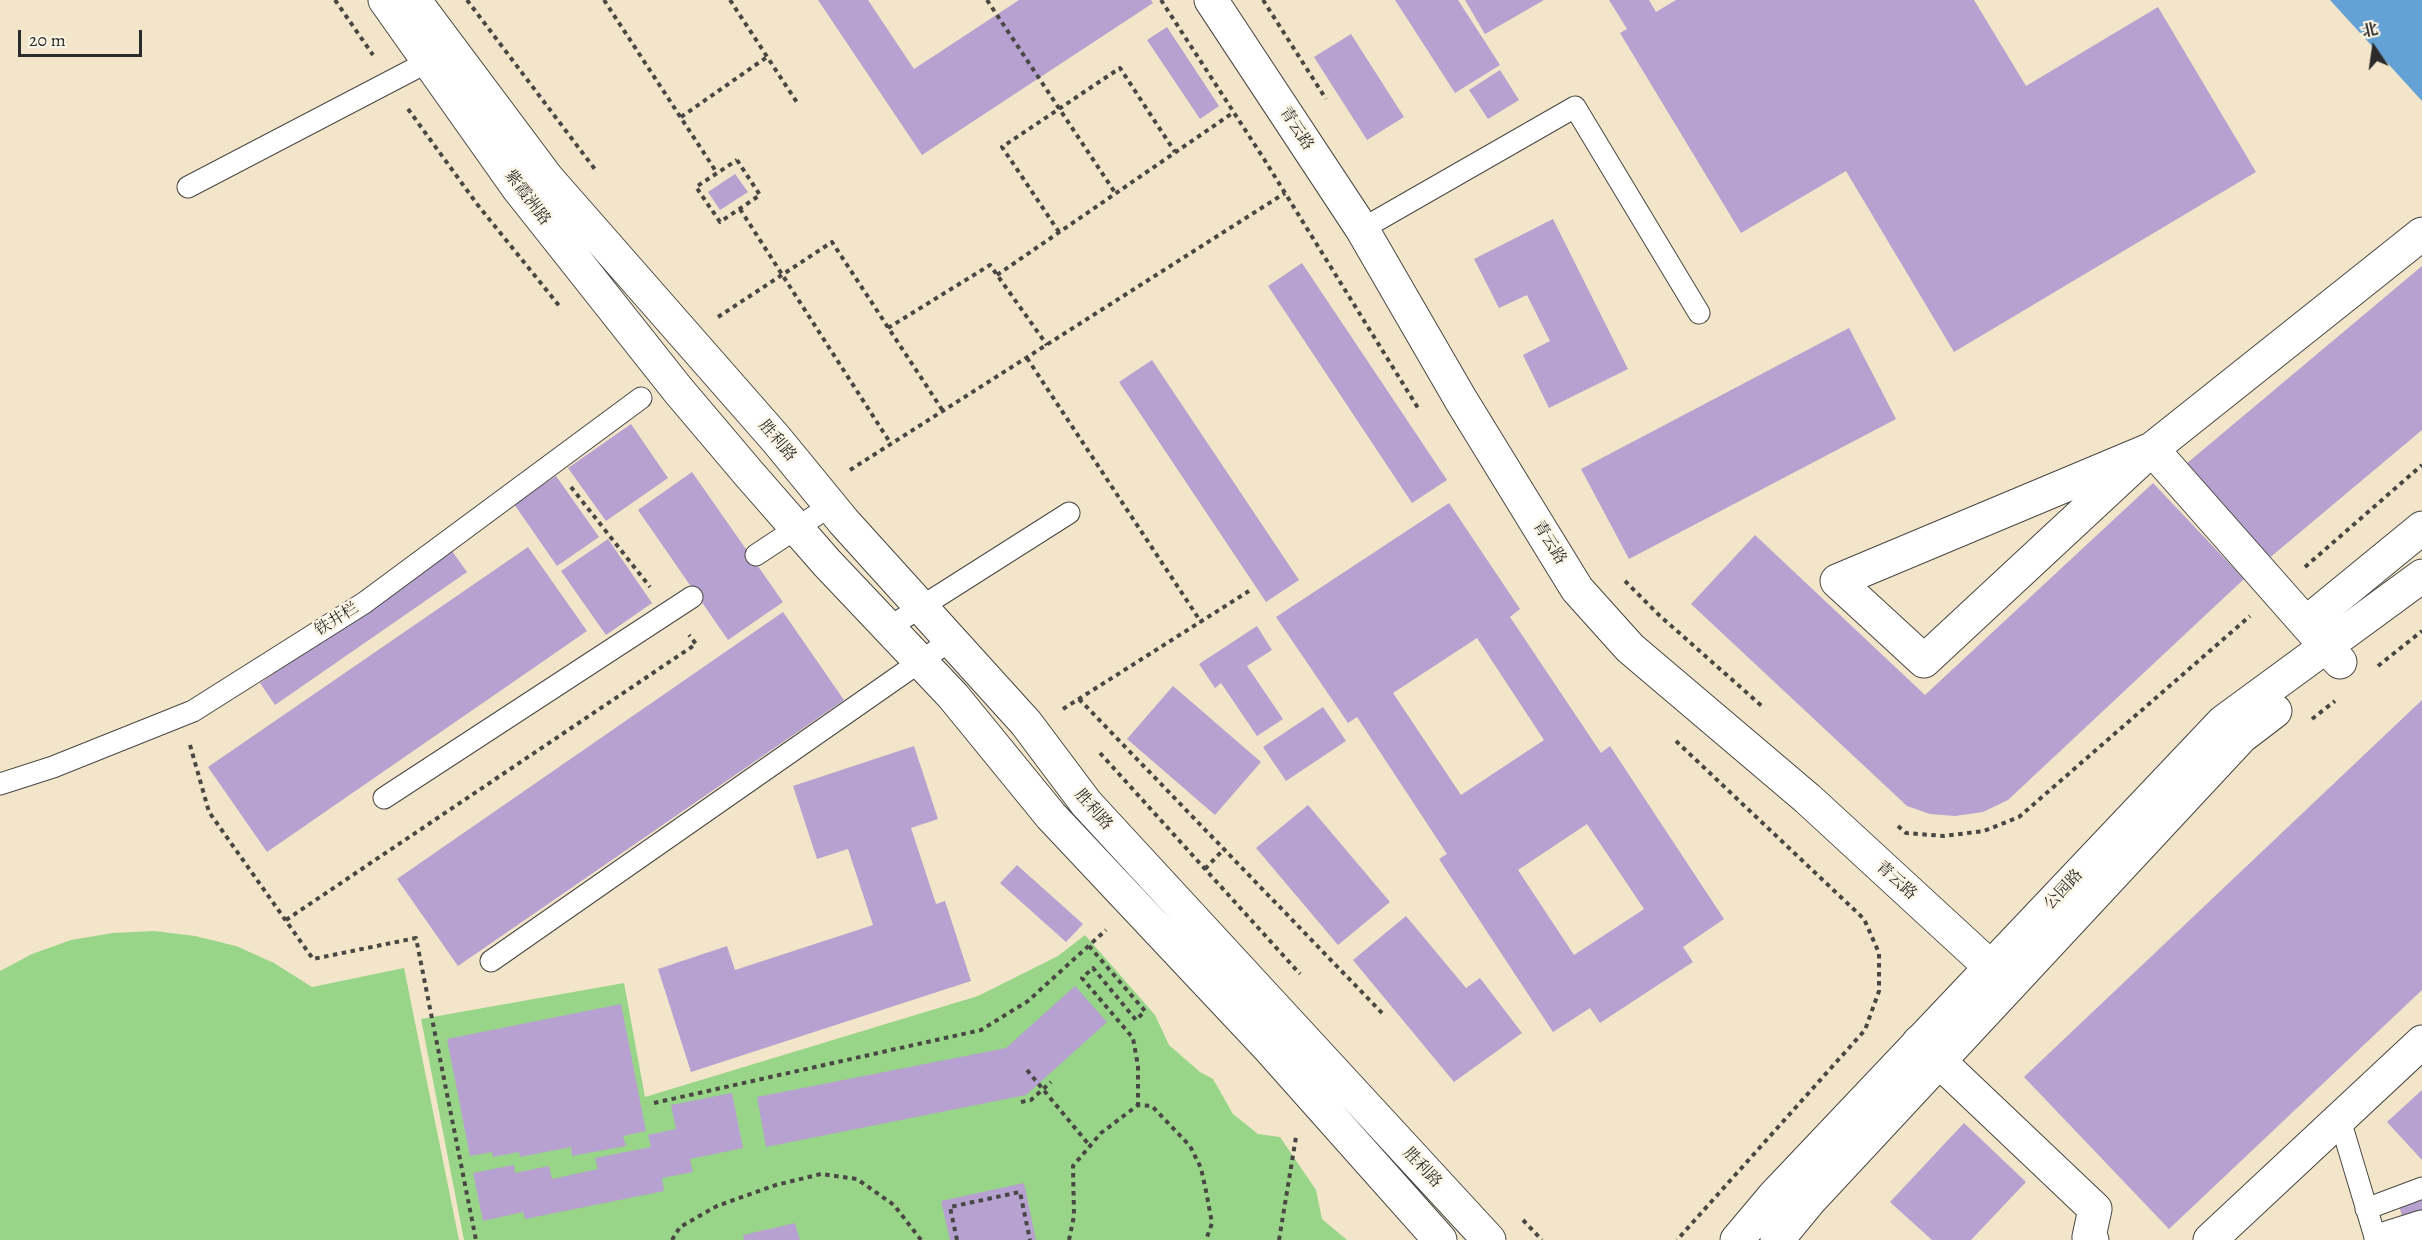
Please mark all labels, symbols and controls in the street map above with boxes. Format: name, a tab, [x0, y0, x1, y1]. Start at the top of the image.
scale bar	[21, 18, 146, 56]
north arrow	[2344, 18, 2404, 78]
text: 北	[2360, 18, 2380, 43]
text: 20 m	[29, 28, 66, 52]
street label: 青云路	[1275, 104, 1317, 154]
street label: 紫霞洲路	[500, 167, 554, 229]
street label: 胜利路	[754, 416, 800, 466]
street label: 青云路	[1528, 518, 1570, 568]
street label: 铁井栏	[312, 599, 362, 641]
street label: 胜利路	[1070, 786, 1116, 834]
street label: 青云路	[1872, 858, 1920, 904]
street label: 公园路	[2041, 866, 2087, 914]
street label: 胜利路	[1399, 1144, 1445, 1192]

